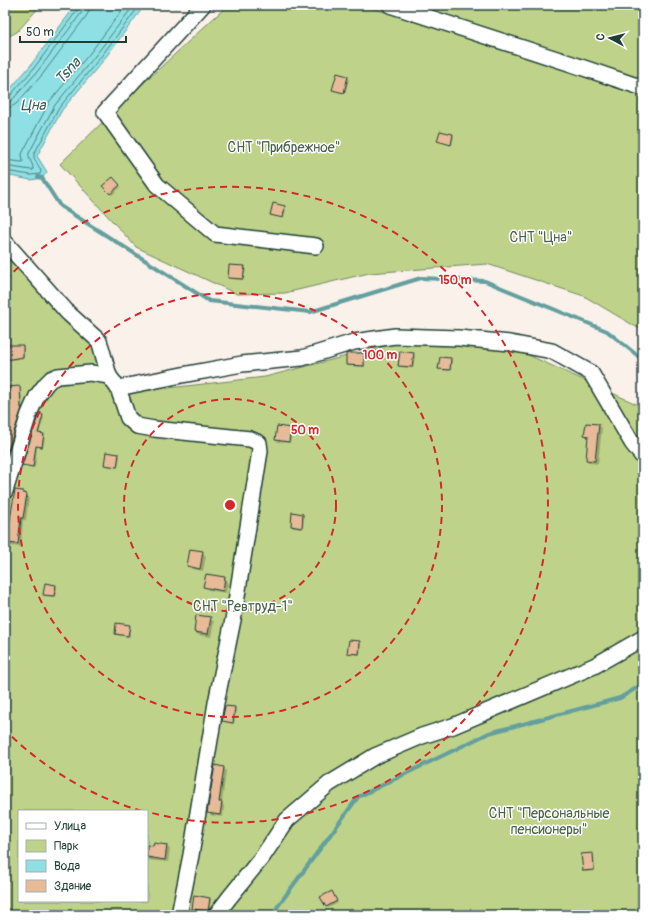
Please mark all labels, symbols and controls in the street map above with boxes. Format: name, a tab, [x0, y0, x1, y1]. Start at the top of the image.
scale bar	[20, 18, 126, 44]
north arrow	[590, 18, 630, 58]
text: 50 m	[26, 25, 54, 40]
text: С	[594, 32, 607, 41]
water label: Tsna	[51, 53, 86, 88]
water label: Цна	[20, 96, 47, 115]
park label: СНТ "Прибрежное"	[228, 139, 340, 156]
park label: СНТ "Цна"	[509, 229, 573, 246]
text: 150 m	[439, 273, 472, 288]
text: 100 m	[363, 348, 398, 363]
text: 50 m	[291, 423, 319, 438]
centre of rings	[223, 498, 237, 512]
park label: СНТ "Ревтруд-1"	[193, 598, 293, 615]
park label: СНТ "Персональные пенсионеры"	[489, 805, 609, 838]
legend	[18, 810, 148, 902]
text: Улица	[54, 819, 86, 834]
text: Парк	[54, 839, 79, 854]
text: Вода	[54, 859, 80, 874]
text: Здание	[54, 879, 91, 894]

